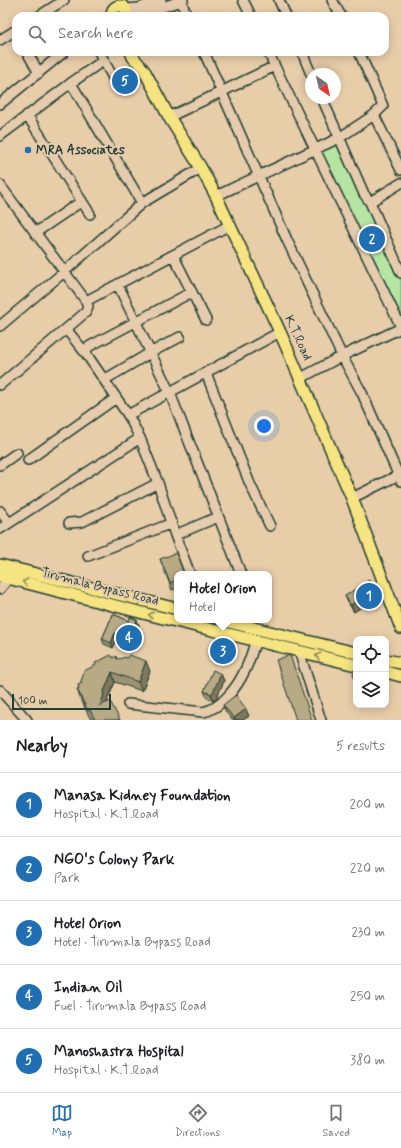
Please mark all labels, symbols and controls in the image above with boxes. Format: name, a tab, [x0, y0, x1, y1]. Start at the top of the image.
search box	[12, 12, 389, 56]
icon: search	[26, 23, 48, 45]
text: Search here	[58, 24, 134, 44]
pin: 5	[112, 66, 138, 96]
north arrow	[305, 68, 341, 104]
place label: MRA Associates	[36, 142, 125, 159]
marker: MRA Associates	[23, 145, 33, 155]
pin: 2	[359, 224, 385, 254]
street label: K.T.Road	[280, 313, 316, 363]
your location	[254, 416, 274, 436]
street label: Tirumala Bypass Road	[40, 564, 160, 610]
popup	[174, 571, 272, 623]
one-way arrow	[22, 579, 28, 587]
text: Hotel Orion	[189, 579, 257, 599]
pin: 1	[356, 581, 382, 611]
text: Hotel	[189, 599, 216, 616]
one-way arrow	[148, 611, 154, 619]
pin: 4	[116, 623, 142, 653]
pin: 3	[210, 636, 236, 666]
map controls	[353, 636, 389, 708]
button: locate	[353, 636, 389, 672]
one-way arrow	[315, 652, 321, 660]
button: layers	[353, 672, 389, 708]
scale bar	[12, 692, 111, 711]
text: 100 m	[18, 694, 48, 708]
text: Nearby	[16, 735, 68, 757]
text: 5 results	[336, 738, 385, 755]
text: Manasa Kidney Foundation	[54, 786, 231, 806]
text: 1	[26, 796, 32, 813]
text: 200 m	[350, 796, 385, 813]
text: Hospital · K.T.Road	[54, 806, 159, 823]
text: NGO's Colony Park	[54, 850, 174, 870]
text: 2	[26, 860, 32, 877]
text: 220 m	[350, 860, 385, 877]
text: Park	[54, 870, 80, 887]
text: Hotel Orion	[54, 914, 122, 934]
text: 3	[26, 924, 32, 941]
text: 230 m	[351, 924, 385, 941]
text: Hotel · Tirumala Bypass Road	[54, 934, 211, 951]
text: Indian Oil	[54, 978, 123, 998]
text: 4	[25, 988, 33, 1005]
text: 250 m	[350, 988, 385, 1005]
text: Fuel · Tirumala Bypass Road	[54, 998, 206, 1015]
text: Manoshastra Hospital	[54, 1042, 184, 1062]
text: 5	[25, 1052, 33, 1069]
text: 380 m	[350, 1052, 385, 1069]
text: Hospital · K.T.Road	[54, 1062, 159, 1079]
tab: Map	[51, 1102, 73, 1140]
tab: Directions	[175, 1102, 220, 1140]
tab: Saved	[322, 1102, 350, 1140]

